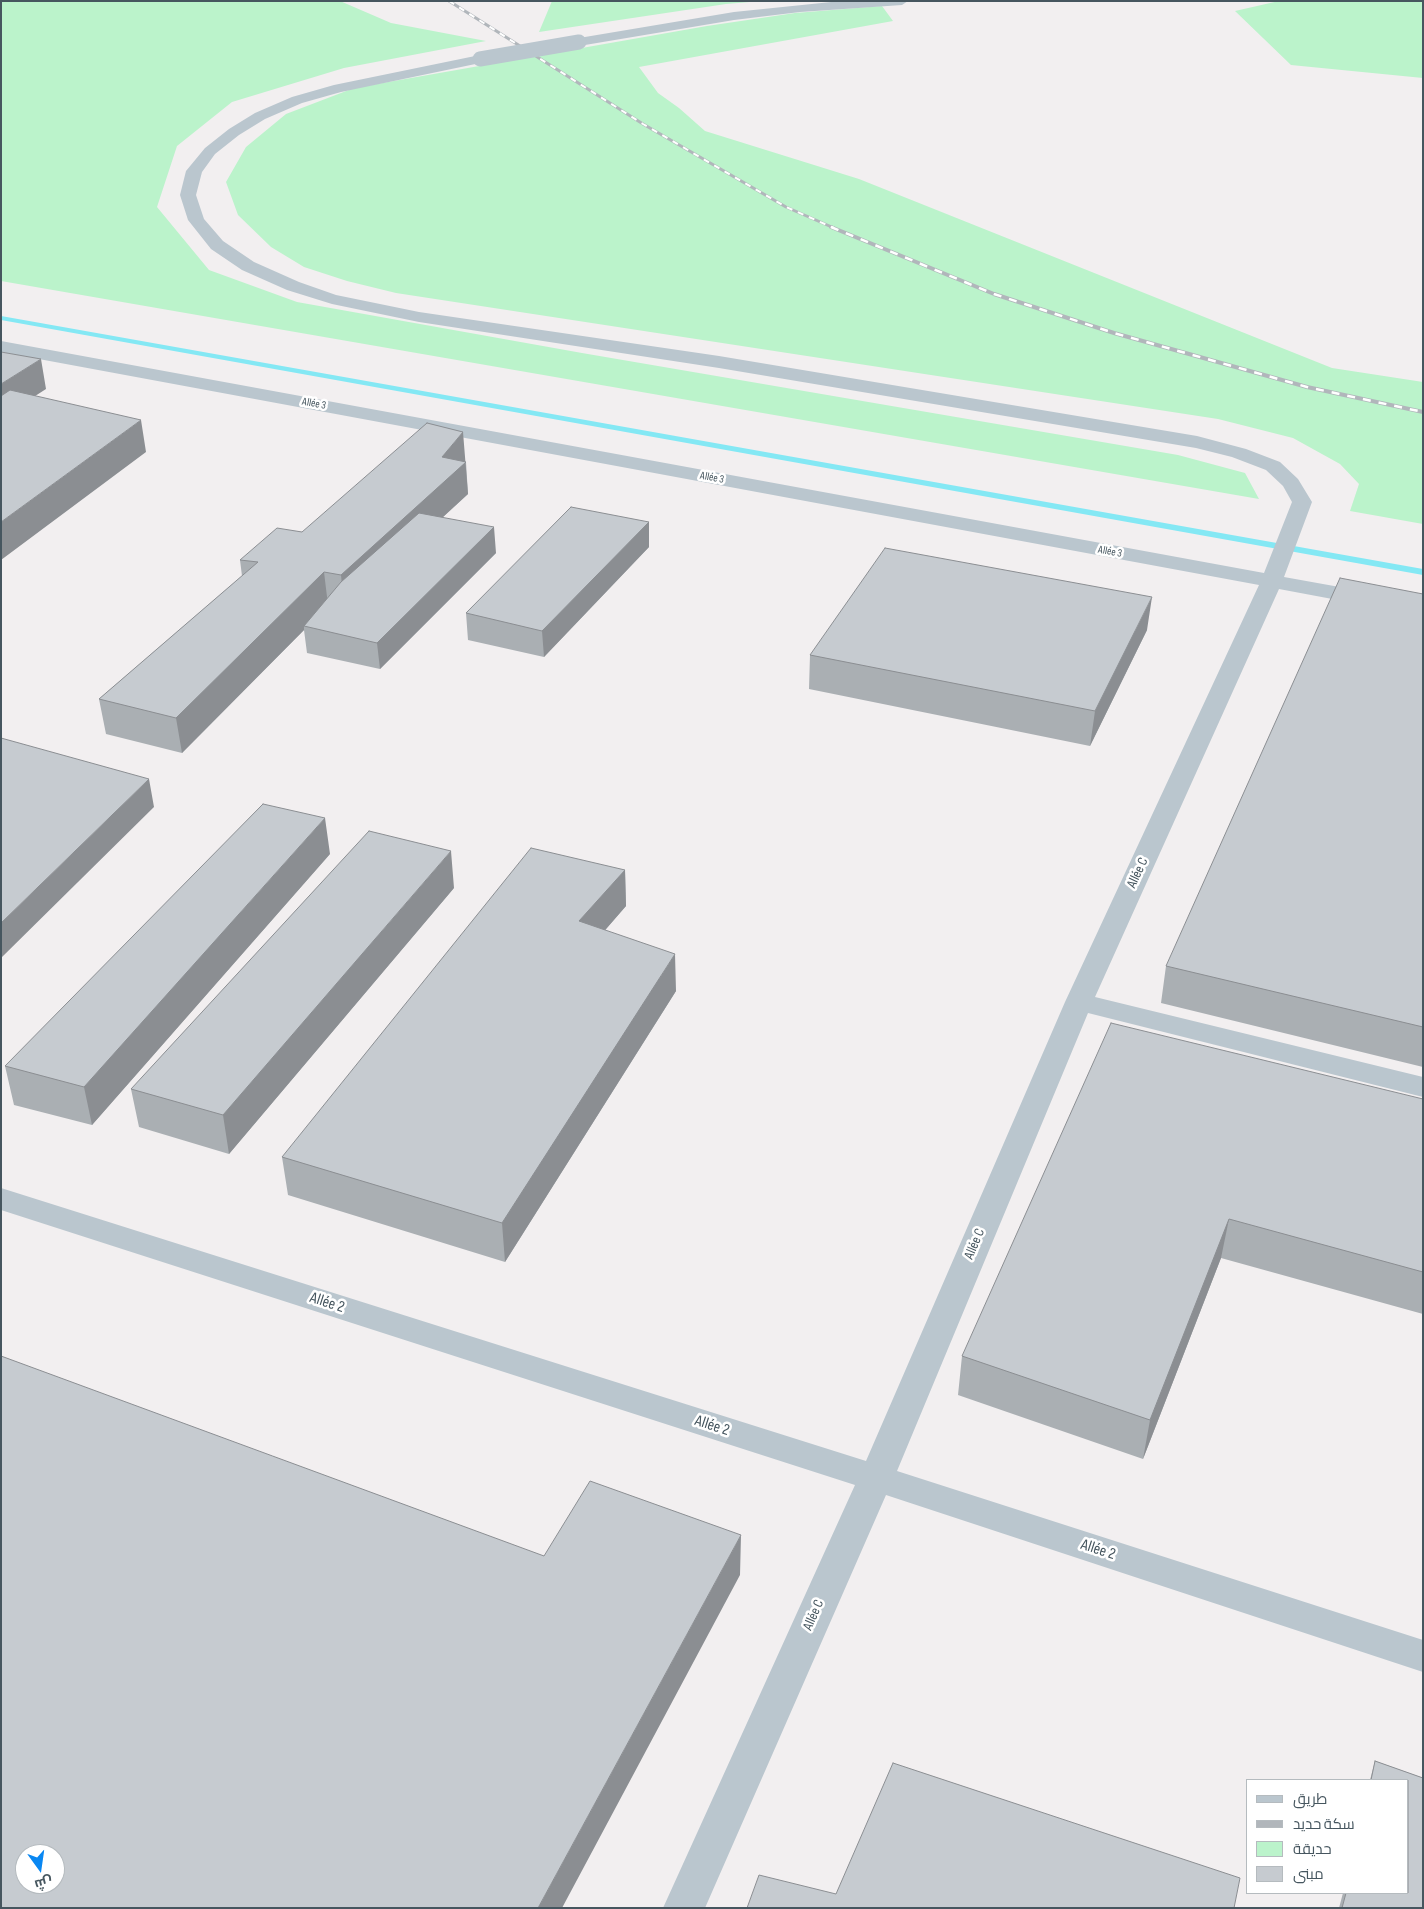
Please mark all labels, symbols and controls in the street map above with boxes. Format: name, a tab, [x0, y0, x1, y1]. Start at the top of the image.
street label: Allée 3	[301, 395, 327, 413]
street label: Allée 3	[699, 469, 725, 487]
street label: Allée 3	[1097, 543, 1123, 561]
street label: Allée C	[1124, 855, 1152, 891]
street label: Allée C	[961, 1226, 989, 1262]
street label: Allée 2	[307, 1288, 347, 1318]
street label: Allée 2	[692, 1411, 732, 1441]
street label: Allée 2	[1078, 1535, 1118, 1565]
street label: Allée C	[800, 1597, 828, 1633]
legend	[1246, 1779, 1409, 1894]
text: طريق	[1293, 1790, 1327, 1809]
text: سكة حديد	[1293, 1815, 1355, 1834]
text: حديقة	[1293, 1840, 1332, 1859]
north arrow	[15, 1844, 65, 1894]
text: مبنى	[1293, 1865, 1324, 1884]
text: ش	[33, 1873, 54, 1893]

